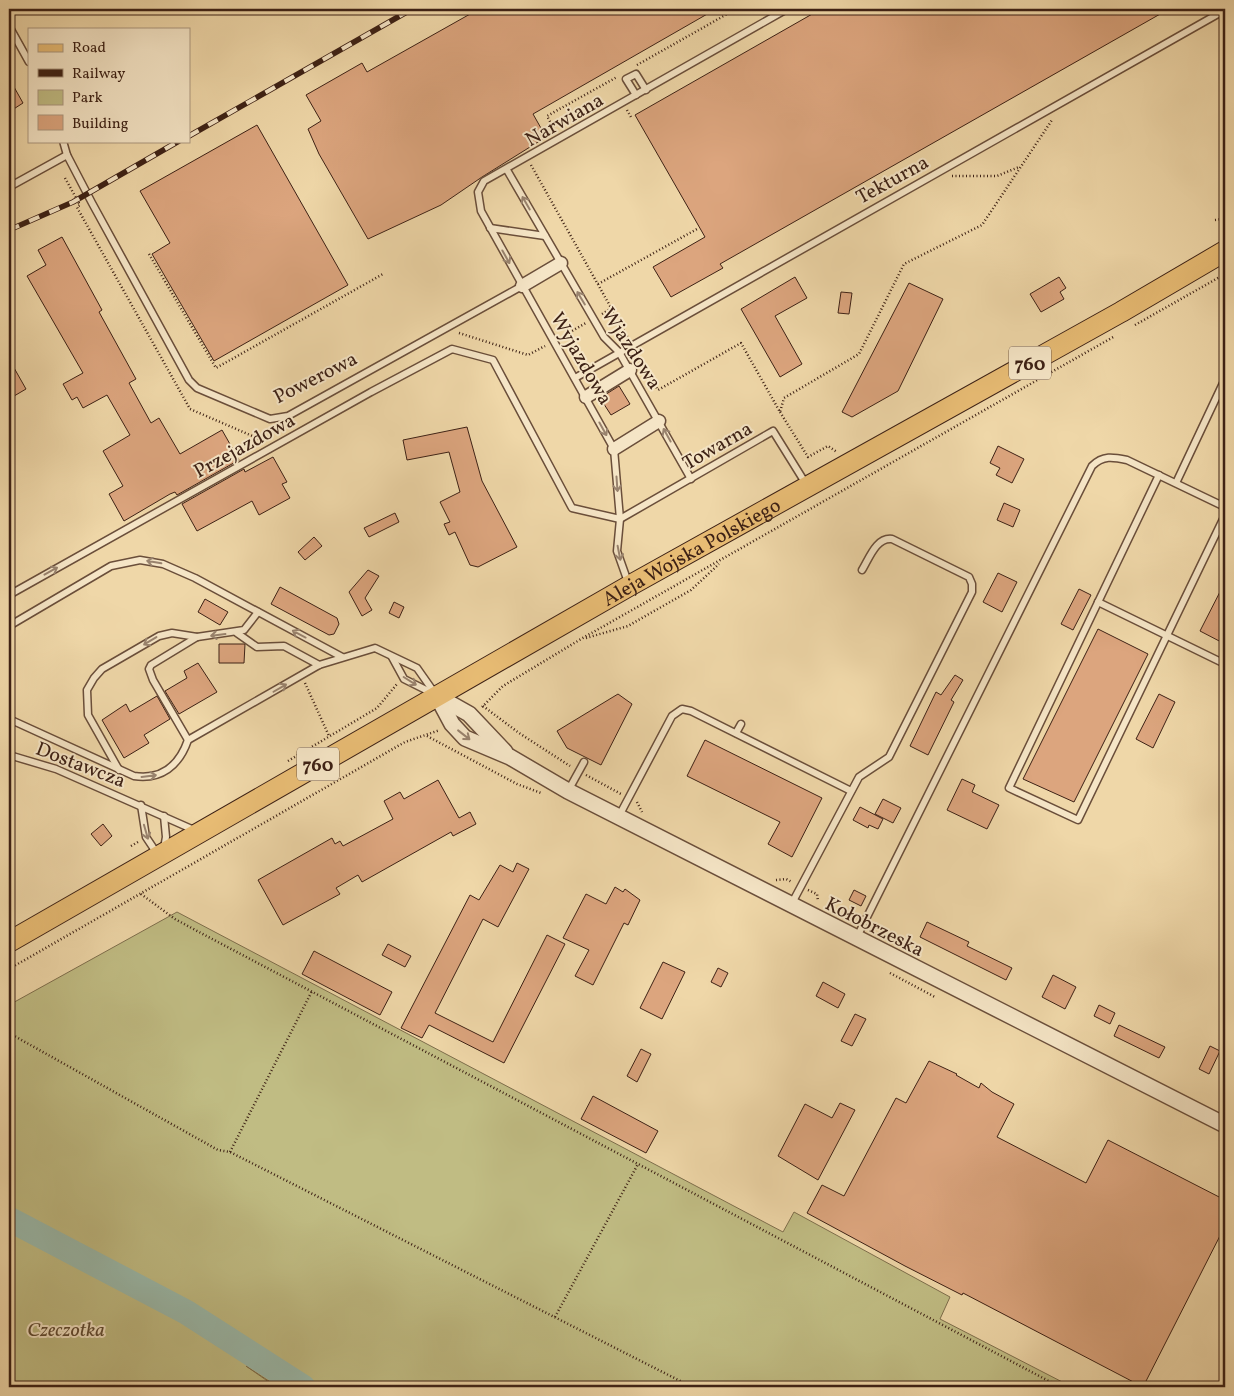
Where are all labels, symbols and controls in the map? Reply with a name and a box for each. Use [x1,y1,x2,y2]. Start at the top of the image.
legend [28,28,190,142]
text: Road [72,38,106,59]
text: Railway [72,64,125,85]
street label: Narwiana [521,87,610,154]
text: Park [72,88,103,109]
text: Building [72,114,129,135]
street label: Tekturna [852,149,934,212]
one-way arrow [521,195,531,210]
one-way arrow [501,249,511,264]
one-way arrow [576,292,586,306]
street label: Wjazdowa [593,303,667,396]
street label: Wyjazdowa [542,307,618,411]
street label: Powerowa [269,346,363,412]
road number: 760 [1009,346,1051,379]
street label: Przejazdowa [189,407,301,486]
street label: Towarna [678,415,758,478]
one-way arrow [598,421,608,436]
one-way arrow [661,428,671,443]
one-way arrow [612,476,622,492]
street label: Aleja Wojska Polskiego [598,492,786,614]
one-way arrow [615,545,624,561]
one-way arrow [146,556,162,566]
one-way arrow [44,566,58,576]
one-way arrow [292,629,307,638]
one-way arrow [211,630,227,640]
one-way arrow [144,636,158,646]
one-way arrow [403,675,417,686]
one-way arrow [272,683,287,692]
one-way arrow [457,730,471,740]
street label: Dostawcza [31,736,129,796]
road number: 760 [297,748,339,781]
one-way arrow [141,771,157,781]
one-way arrow [142,824,152,840]
street label: Kołobrzeska [820,891,929,965]
park label: Czeczotka [27,1317,105,1345]

